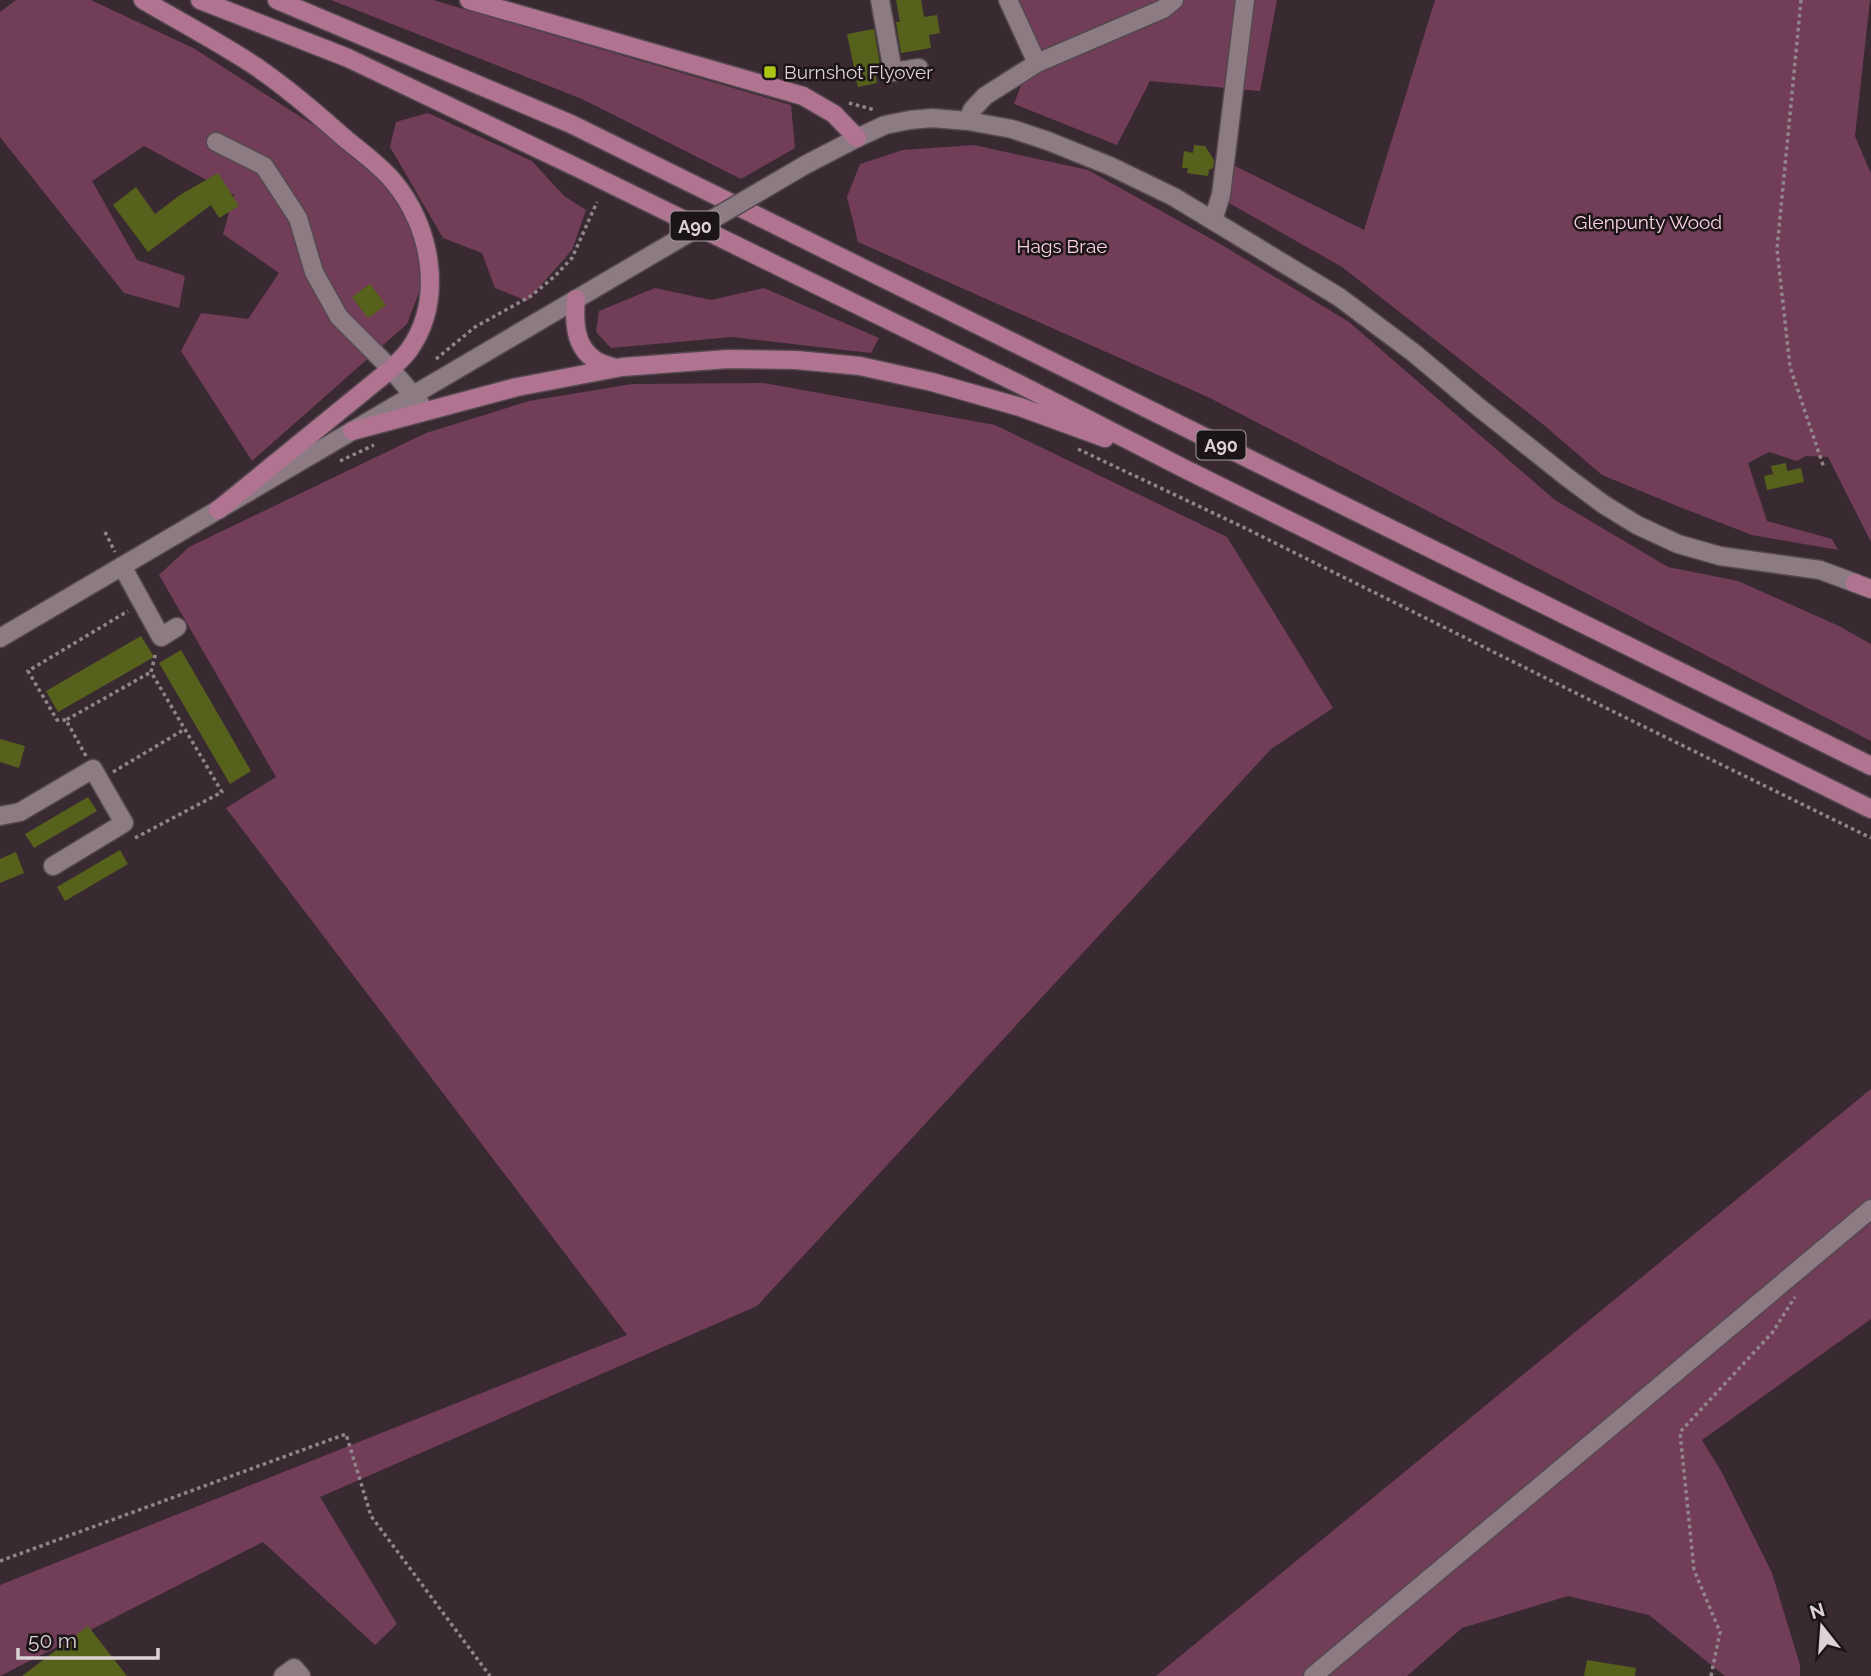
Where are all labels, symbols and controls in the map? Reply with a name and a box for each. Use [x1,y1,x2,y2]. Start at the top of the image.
place label: Burnshot Flyover [784,61,933,83]
marker: Burnshot Flyover [762,64,778,80]
road number: A90 [670,211,720,240]
park label: Glenpunty Wood [1574,211,1722,233]
park label: Hags Brae [1017,235,1107,257]
road number: A90 [1196,430,1246,460]
north arrow [1787,1592,1857,1662]
text: N [1807,1598,1827,1623]
scale bar [18,1616,158,1660]
text: 50 m [28,1628,77,1653]

